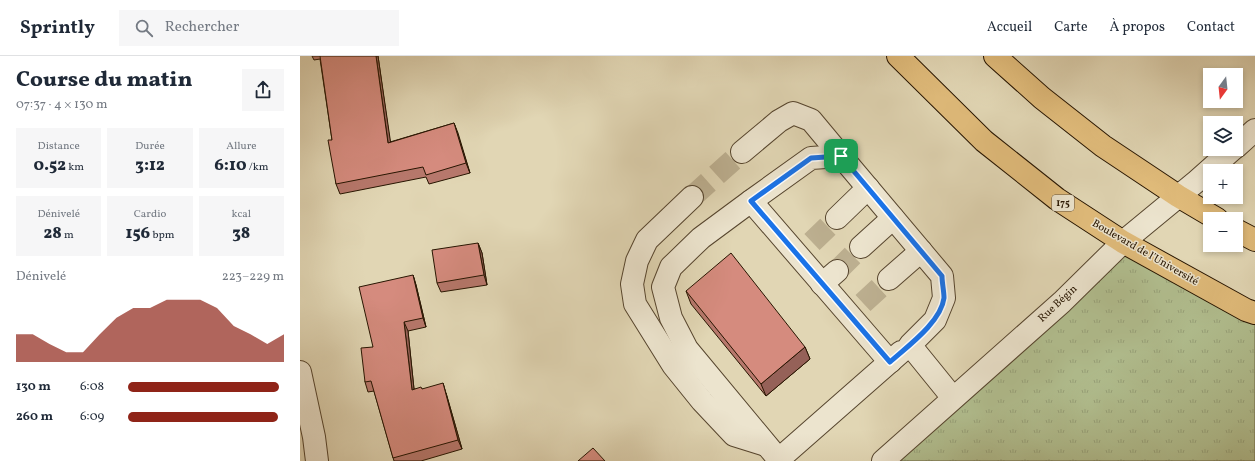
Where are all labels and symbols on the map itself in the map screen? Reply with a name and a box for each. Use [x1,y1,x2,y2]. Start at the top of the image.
north arrow [1203,68,1243,108]
pin [824,139,858,173]
road number: 175 [1052,195,1074,211]
street label: Boulevard de l'Université [1089,216,1201,290]
street label: Rue Bégin [1035,282,1081,326]

